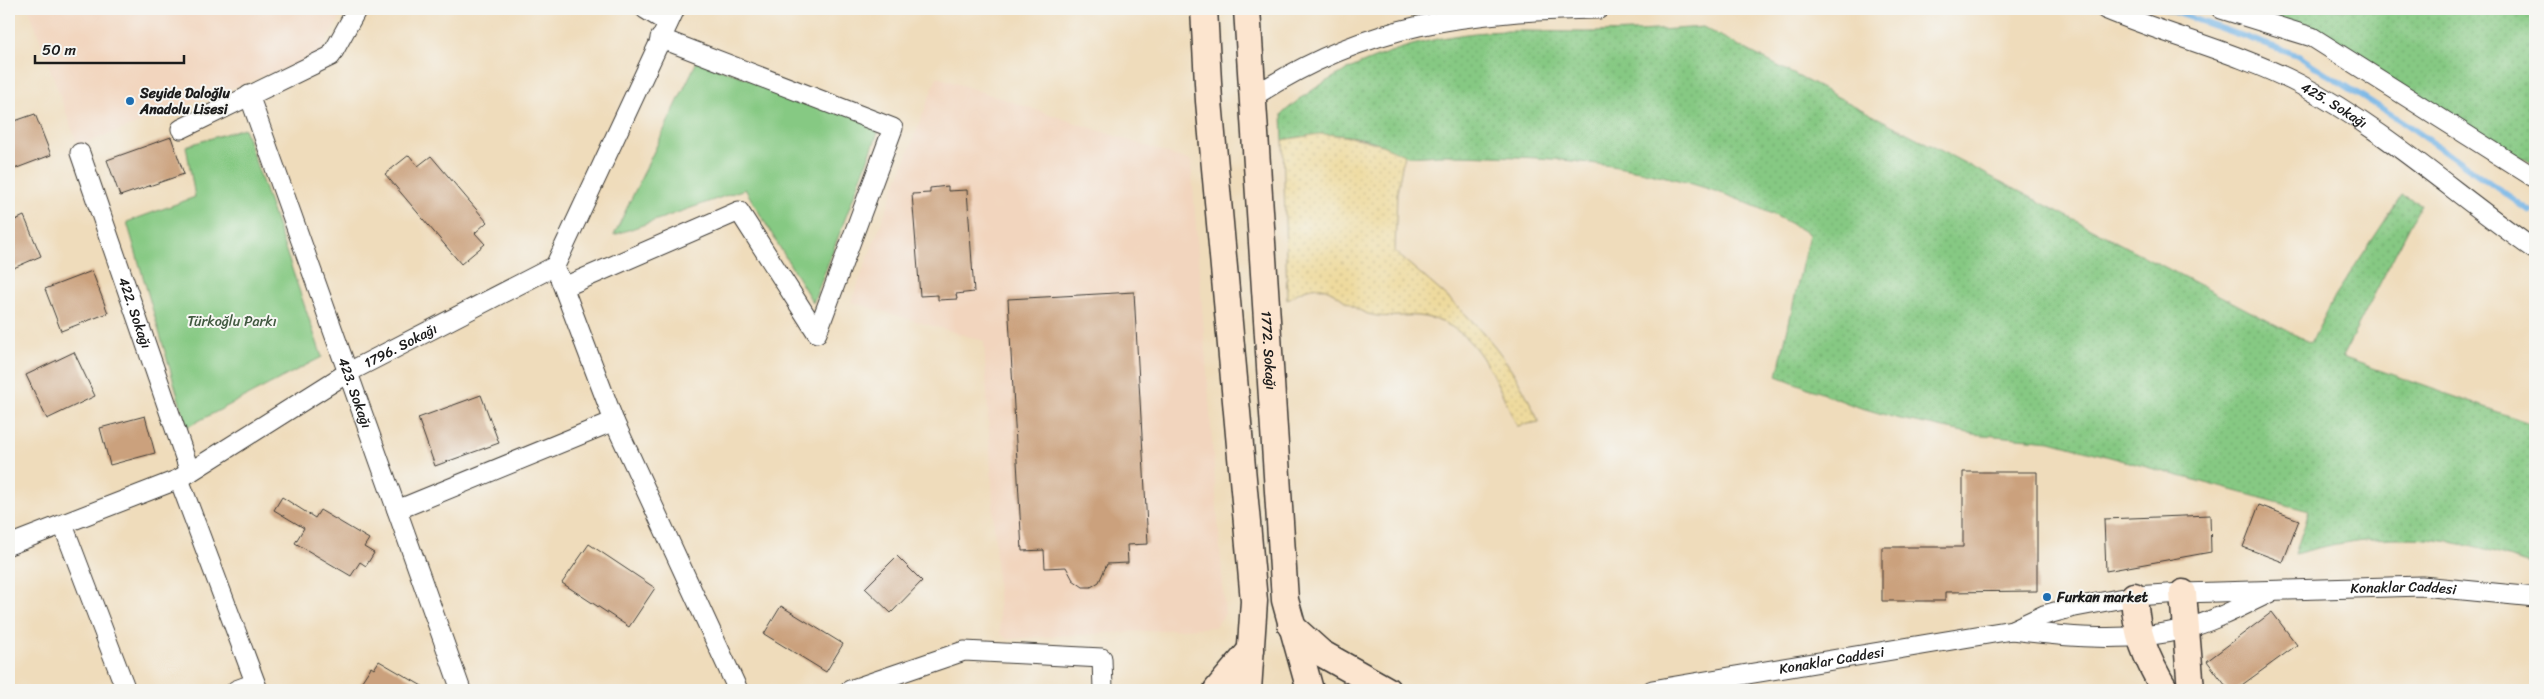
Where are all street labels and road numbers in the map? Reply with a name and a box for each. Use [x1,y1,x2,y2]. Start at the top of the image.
street label: 425. Sokağı [2296,75,2373,135]
street label: 422. Sokağı [111,274,159,352]
street label: 1772. Sokağı [1254,310,1284,391]
street label: 1796. Sokağı [359,316,442,375]
street label: 423. Sokağı [331,354,379,432]
street label: Konaklar Caddesi [2350,573,2459,602]
street label: Konaklar Caddesi [1777,639,1887,681]

